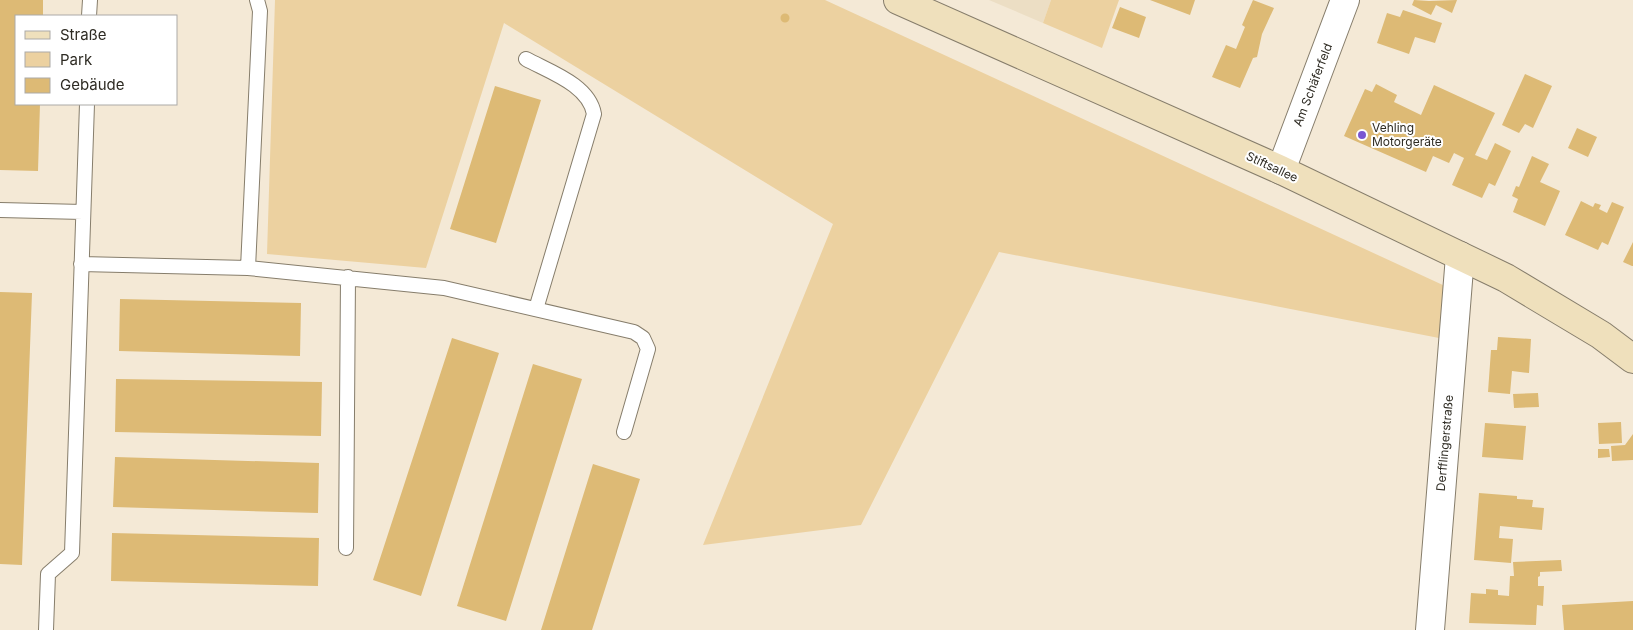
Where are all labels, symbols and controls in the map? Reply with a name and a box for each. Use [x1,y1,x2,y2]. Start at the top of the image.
legend [15,15,178,105]
text: Straße [60,25,107,44]
street label: Am Schäferfeld [1290,41,1335,128]
text: Park [60,50,93,69]
text: Gebäude [60,75,125,94]
place label: Vehling Motorgeräte [1372,120,1442,149]
marker: Vehling Motorgeräte [1356,129,1368,141]
street label: Stiftsallee [1244,148,1300,185]
street label: Derfflingerstraße [1433,394,1456,492]

